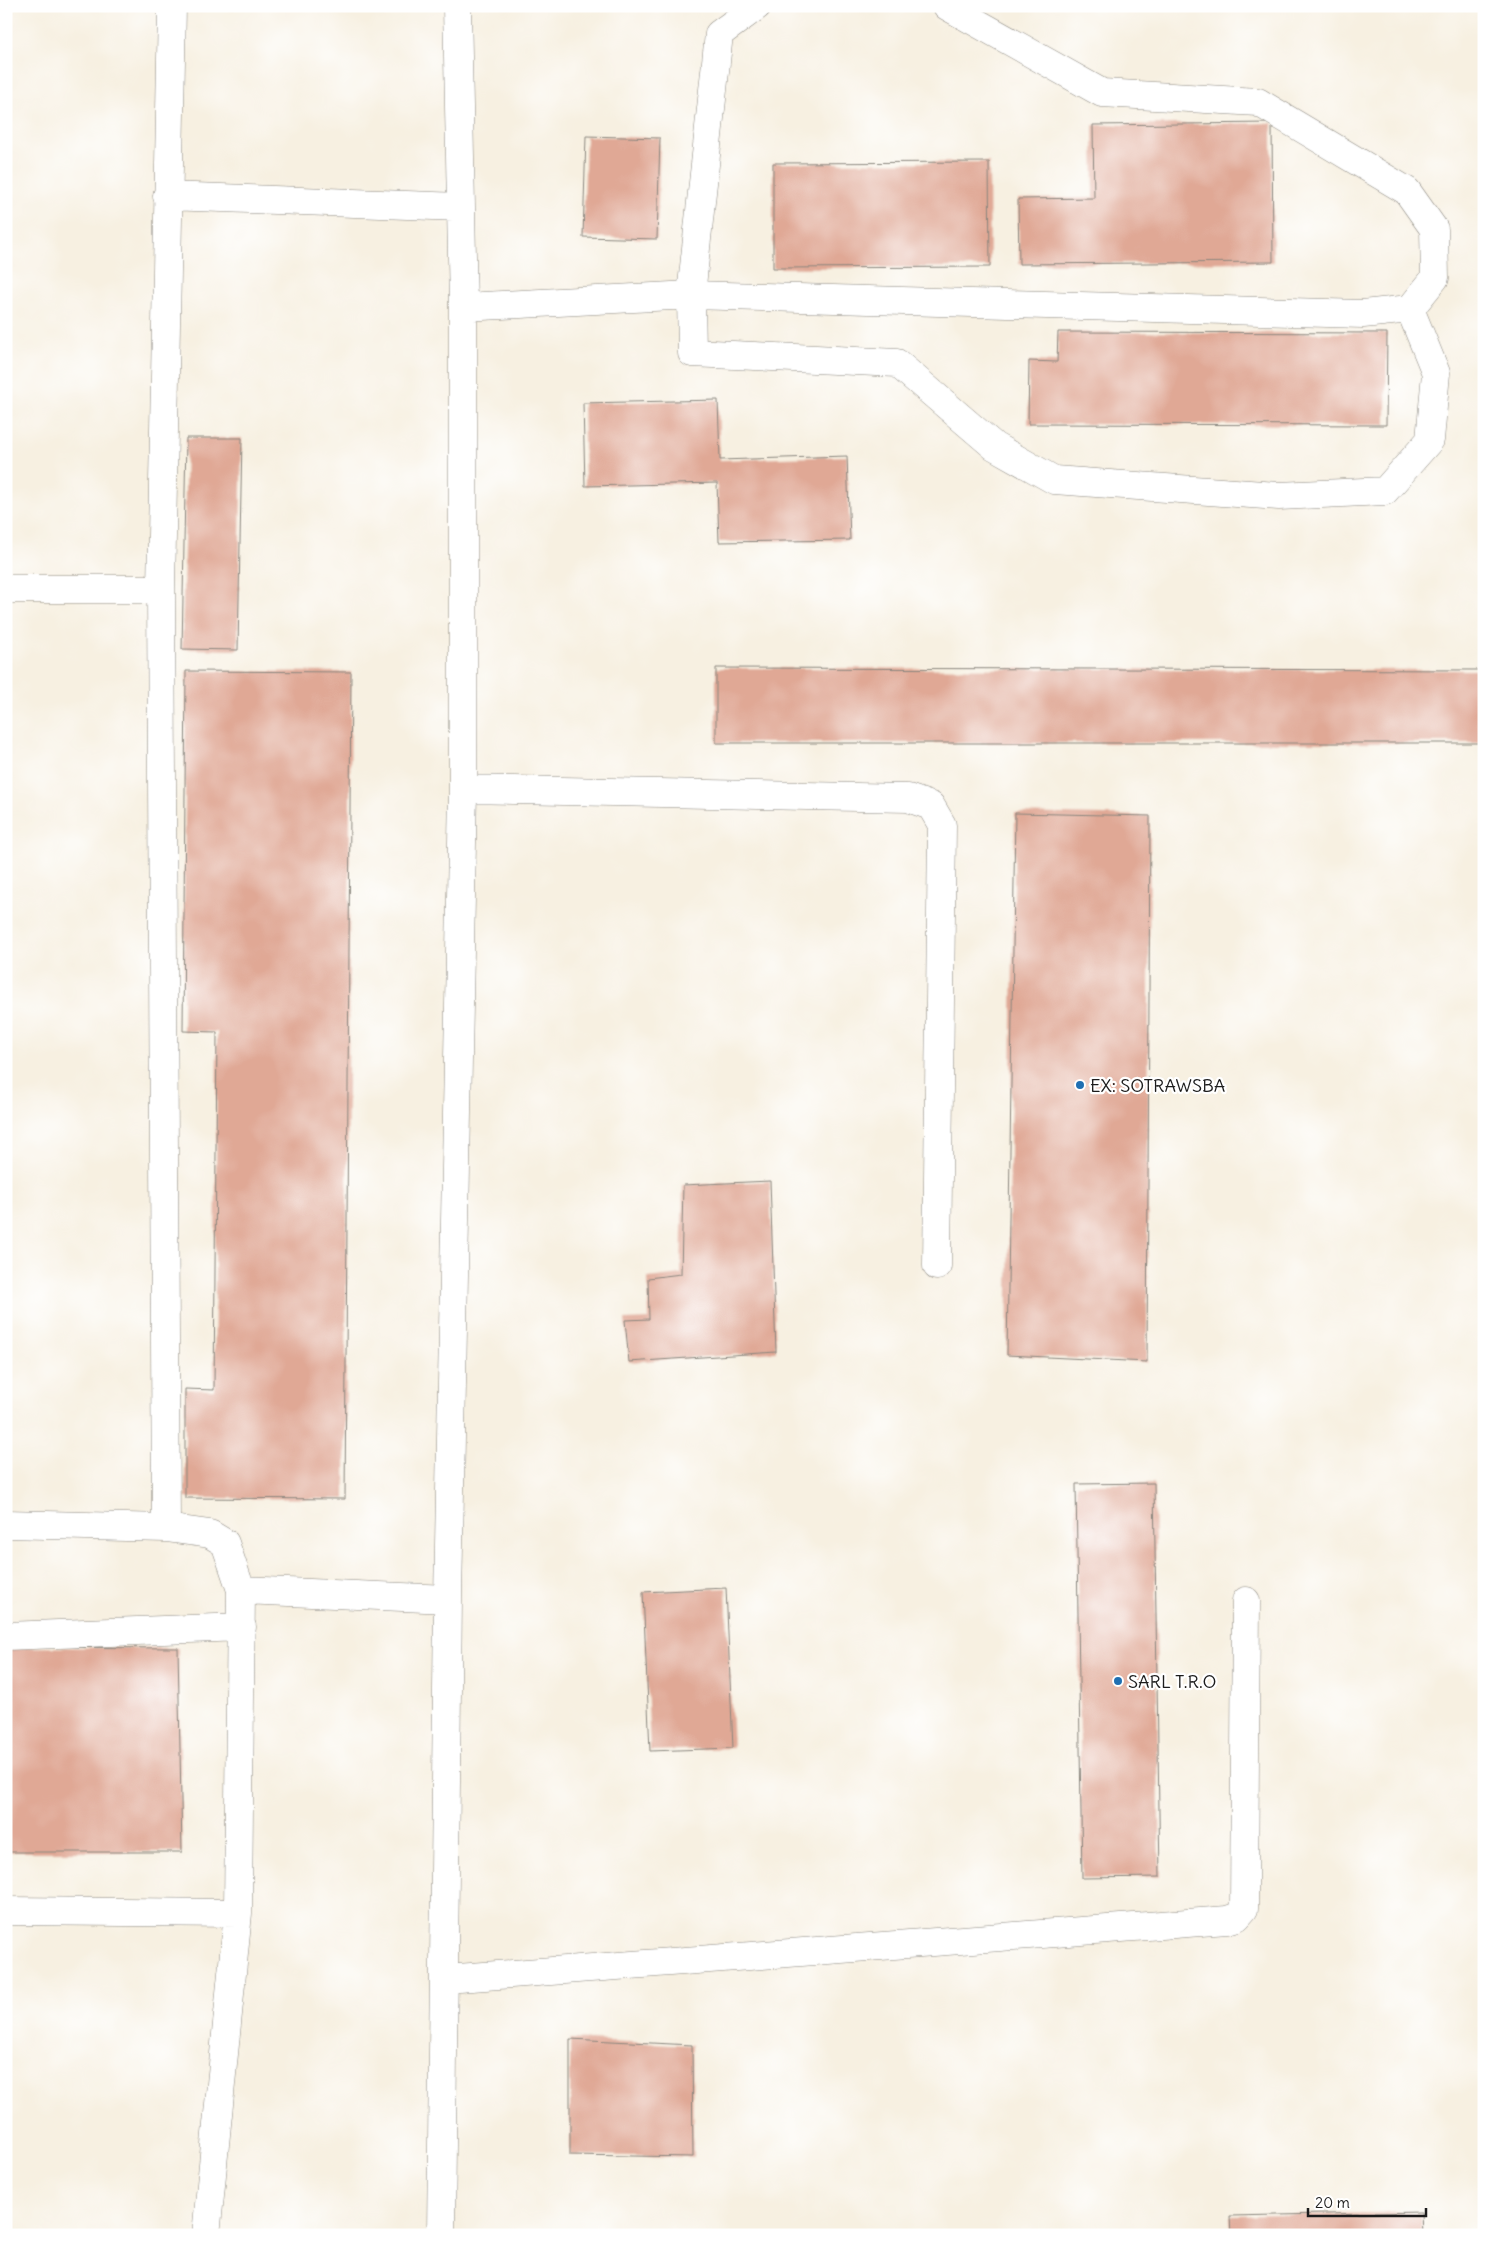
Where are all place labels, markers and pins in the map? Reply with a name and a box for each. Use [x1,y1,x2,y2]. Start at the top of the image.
place label: EX: SOTRAWSBA [1090,1074,1225,1097]
marker: EX: SOTRAWSBA [1074,1079,1086,1091]
place label: SARL T.R.O [1128,1670,1216,1693]
marker: SARL T.R.O [1112,1675,1124,1687]

